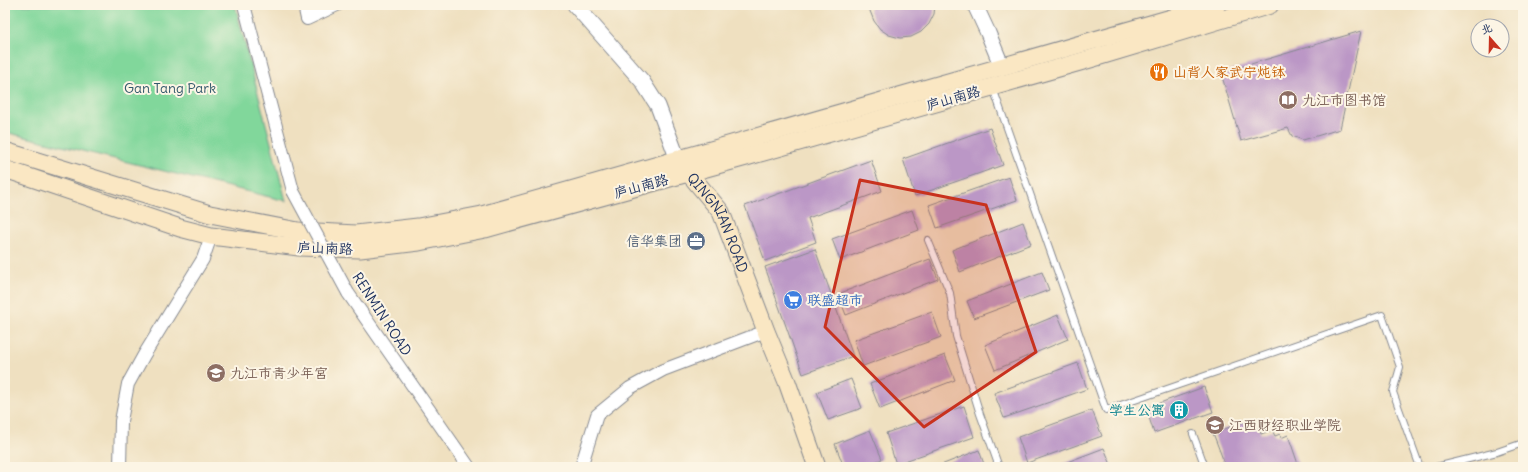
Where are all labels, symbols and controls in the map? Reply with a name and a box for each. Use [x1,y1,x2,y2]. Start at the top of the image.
north arrow [1470,18,1510,58]
text: 北 [1479,20,1494,37]
restaurant icon: 山背人家武宁炖钵 [1148,61,1170,83]
place label: 山背人家武宁炖钵 [1173,63,1286,81]
park label: Gan Tang Park [124,79,216,97]
street label: 庐山南路 [924,82,982,114]
library icon: 九江市图书馆 [1277,89,1299,111]
place label: 九江市图书馆 [1302,91,1386,109]
street label: QINGNIAN ROAD [683,169,752,275]
street label: 庐山南路 [612,170,670,202]
office icon: 信华集团 [685,230,707,252]
place label: 信华集团 [626,232,682,250]
street label: 庐山南路 [297,238,353,258]
street label: RENMIN ROAD [348,269,416,359]
supermarket icon: 联盛超市 [782,289,804,311]
place label: 联盛超市 [807,291,863,309]
school or university icon: 九江市青少年宫 [205,362,227,384]
place label: 九江市青少年宫 [230,364,328,382]
building icon: 学生公寓 [1168,399,1190,421]
place label: 学生公寓 [1109,401,1165,419]
school or university icon: 江西财经职业学院 [1204,414,1226,436]
place label: 江西财经职业学院 [1229,416,1341,434]

